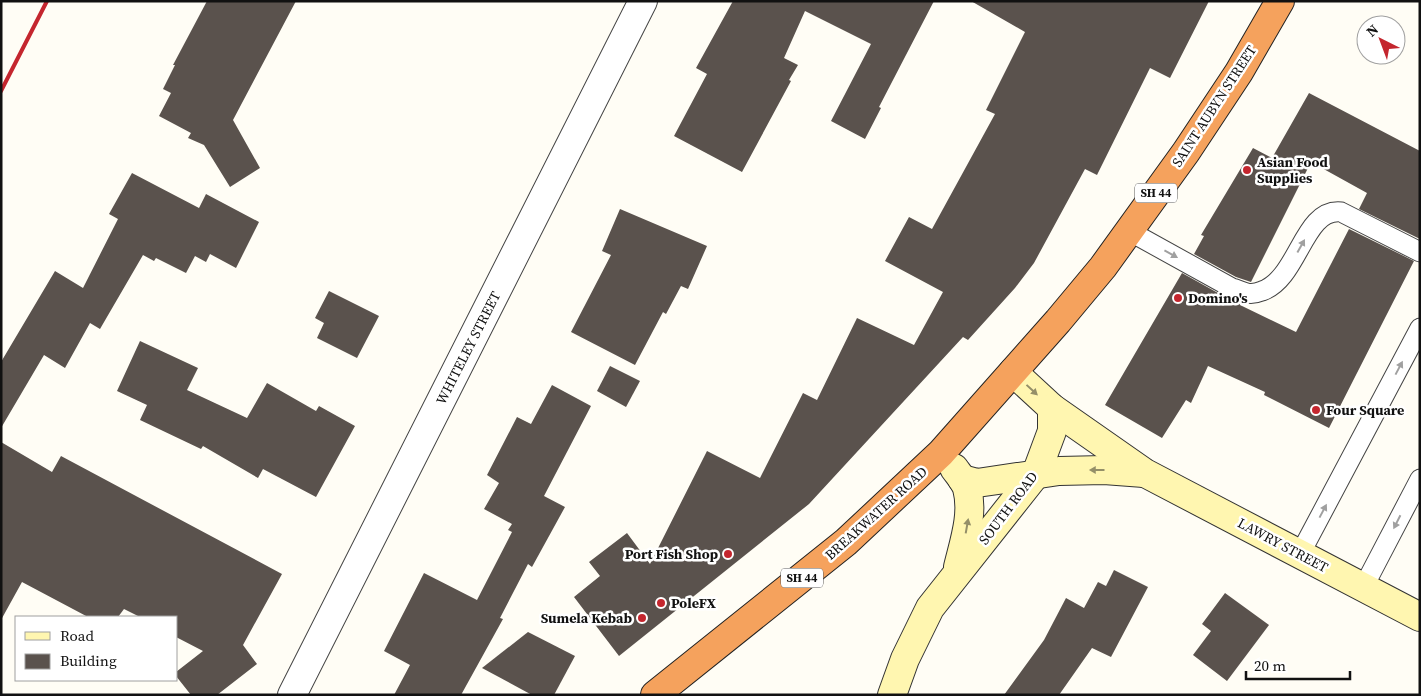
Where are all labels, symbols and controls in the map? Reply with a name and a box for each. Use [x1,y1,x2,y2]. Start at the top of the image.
north arrow [1356,15,1406,65]
text: N [1362,19,1383,41]
street label: SAINT AUBYN STREET [1167,41,1261,171]
place label: Asian Food Supplies [1257,152,1329,188]
marker: Asian Food Supplies [1241,164,1253,176]
road number: SH 44 [1135,184,1177,202]
one-way arrow [1297,239,1306,252]
one-way arrow [1165,250,1178,259]
street label: WHITELEY STREET [431,287,505,408]
place label: Domino's [1188,288,1248,308]
marker: Domino's [1172,292,1184,304]
one-way arrow [1395,360,1403,375]
one-way arrow [1026,384,1038,396]
place label: Four Square [1326,400,1404,420]
marker: Four Square [1310,404,1322,416]
street label: BREAKWATER ROAD [821,462,932,564]
one-way arrow [1089,466,1105,474]
street label: SOUTH ROAD [974,467,1042,549]
one-way arrow [1319,504,1327,519]
street label: LAWRY STREET [1234,513,1332,578]
one-way arrow [1393,515,1401,529]
one-way arrow [963,518,971,534]
place label: Port Fish Shop [625,544,718,564]
marker: Port Fish Shop [722,548,734,560]
road number: SH 44 [781,568,823,588]
place label: PoleFX [671,593,717,613]
marker: PoleFX [655,597,667,609]
place label: Sumela Kebab [541,608,632,628]
marker: Sumela Kebab [636,612,648,624]
legend [15,616,178,681]
text: Road [60,625,94,646]
scale bar [1246,648,1350,680]
text: Building [60,650,117,671]
text: 20 m [1254,655,1286,676]

